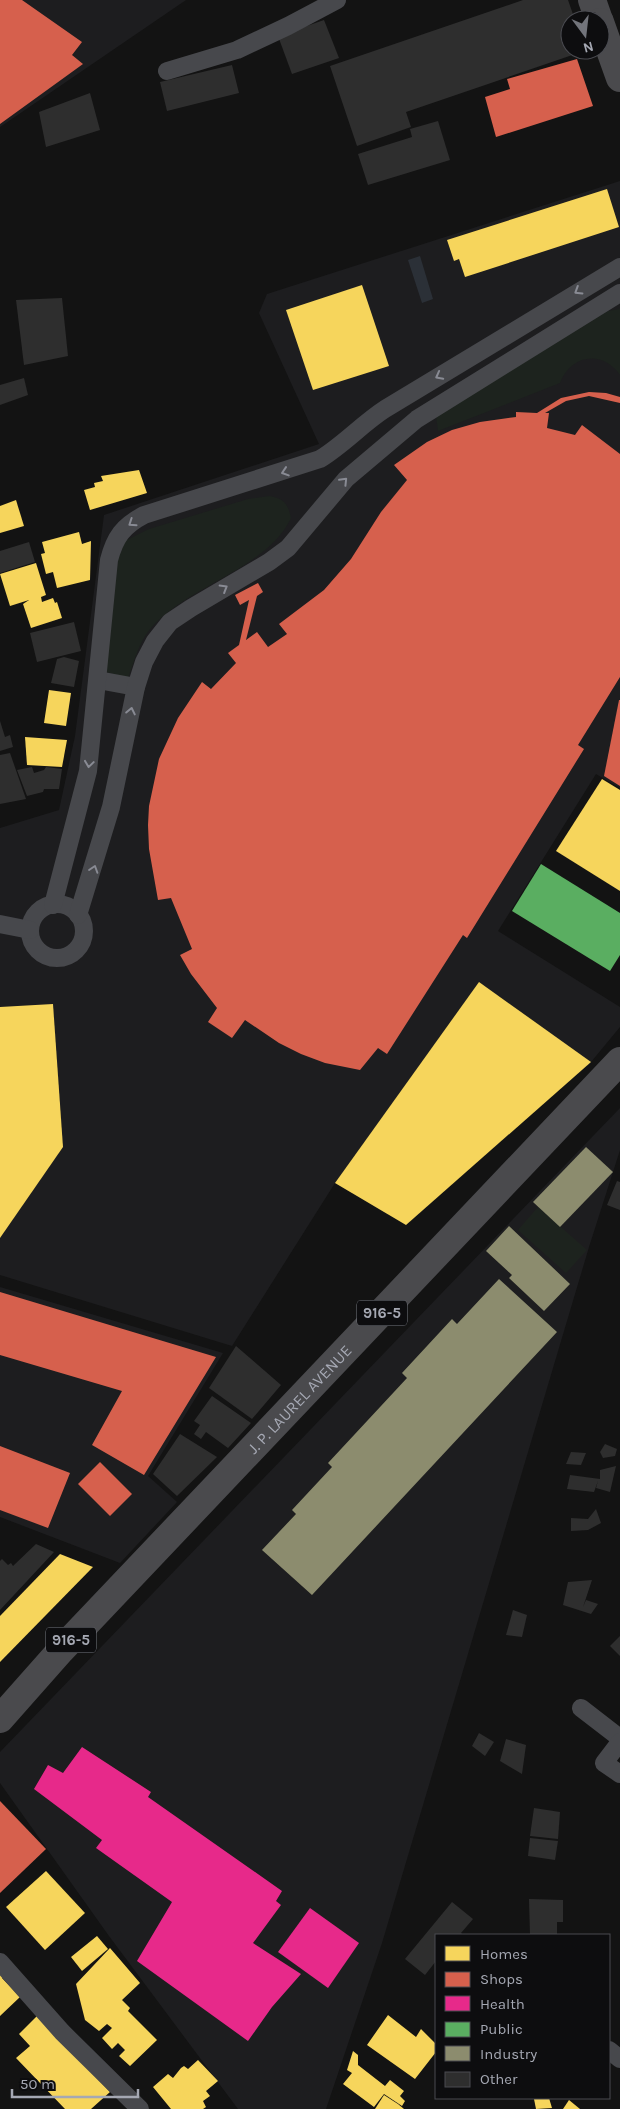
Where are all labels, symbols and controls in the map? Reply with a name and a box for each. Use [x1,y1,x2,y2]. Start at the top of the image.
north arrow [560,10,610,60]
text: N [581,38,595,57]
one-way arrow [574,285,583,295]
one-way arrow [436,370,445,380]
one-way arrow [282,466,290,476]
one-way arrow [338,478,347,487]
one-way arrow [128,517,137,526]
one-way arrow [219,584,228,594]
one-way arrow [125,706,136,715]
one-way arrow [84,760,95,768]
one-way arrow [88,865,98,873]
road number: 916-5 [357,1300,407,1326]
street label: J. P. LAUREL AVENUE [243,1341,355,1458]
road number: 916-5 [46,1628,96,1652]
legend [435,1934,610,2099]
text: Homes [480,1945,528,1963]
text: Shops [480,1970,523,1988]
text: Health [480,1995,525,2013]
text: Public [480,2020,523,2038]
text: Industry [480,2045,537,2063]
scale bar [12,2066,139,2098]
text: Other [480,2070,518,2088]
text: 50 m [20,2075,55,2093]

